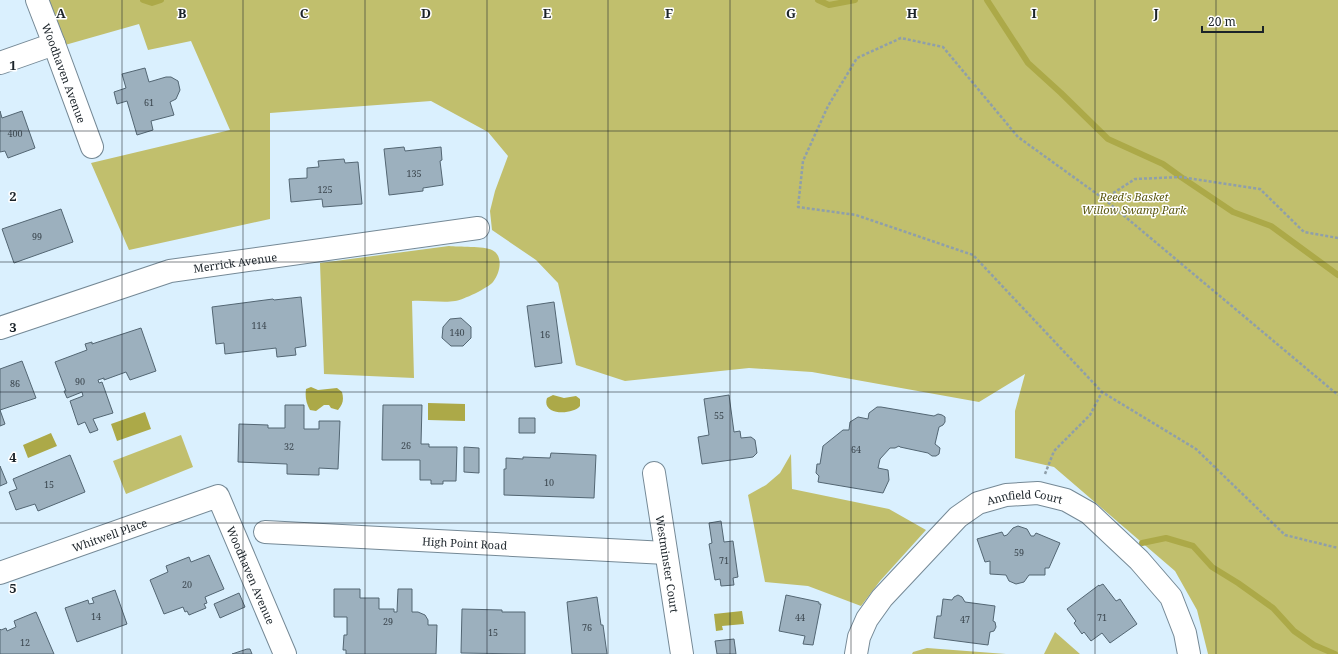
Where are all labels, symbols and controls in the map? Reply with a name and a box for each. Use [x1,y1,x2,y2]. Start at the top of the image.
text: A [56,4,66,22]
text: B [178,4,187,22]
text: C [300,4,309,22]
text: D [421,4,431,22]
text: E [543,4,552,22]
text: F [665,4,673,22]
text: G [786,4,796,22]
text: H [907,4,918,22]
text: I [1031,4,1037,22]
text: J [1152,4,1159,22]
scale bar [1202,8,1263,34]
text: 20 m [1208,13,1236,30]
street label: Woodhaven Avenue [39,21,90,125]
text: 1 [9,56,17,74]
house number: 61 [144,96,154,109]
house number: 400 [7,127,23,140]
house number: 135 [406,167,422,180]
house number: 125 [317,183,333,196]
text: 2 [9,187,17,205]
park label: Reed's Basket Willow Swamp Park [1082,189,1187,217]
house number: 99 [32,230,42,243]
street label: Merrick Avenue [192,249,278,275]
text: 3 [9,318,17,336]
house number: 114 [251,319,267,332]
house number: 140 [449,326,465,339]
house number: 16 [540,328,550,341]
house number: 90 [75,375,85,388]
house number: 86 [10,377,20,390]
house number: 55 [714,409,724,422]
house number: 26 [401,439,411,452]
house number: 32 [284,440,294,453]
house number: 64 [851,443,861,456]
text: 4 [9,448,17,466]
house number: 10 [544,476,554,489]
house number: 15 [44,478,54,491]
street label: Annfield Court [985,485,1064,508]
street label: Whitwell Place [70,514,149,555]
street label: Westminster Court [653,514,683,614]
street label: Woodhaven Avenue [224,524,279,626]
street label: High Point Road [422,533,508,552]
house number: 59 [1014,546,1024,559]
house number: 71 [719,554,729,567]
house number: 20 [182,578,192,591]
text: 5 [9,579,17,597]
house number: 14 [91,610,101,623]
house number: 44 [795,611,805,624]
house number: 71 [1097,611,1107,624]
house number: 47 [960,613,970,626]
house number: 29 [383,615,393,628]
house number: 76 [582,621,592,634]
house number: 15 [488,626,498,639]
house number: 12 [20,636,30,649]

